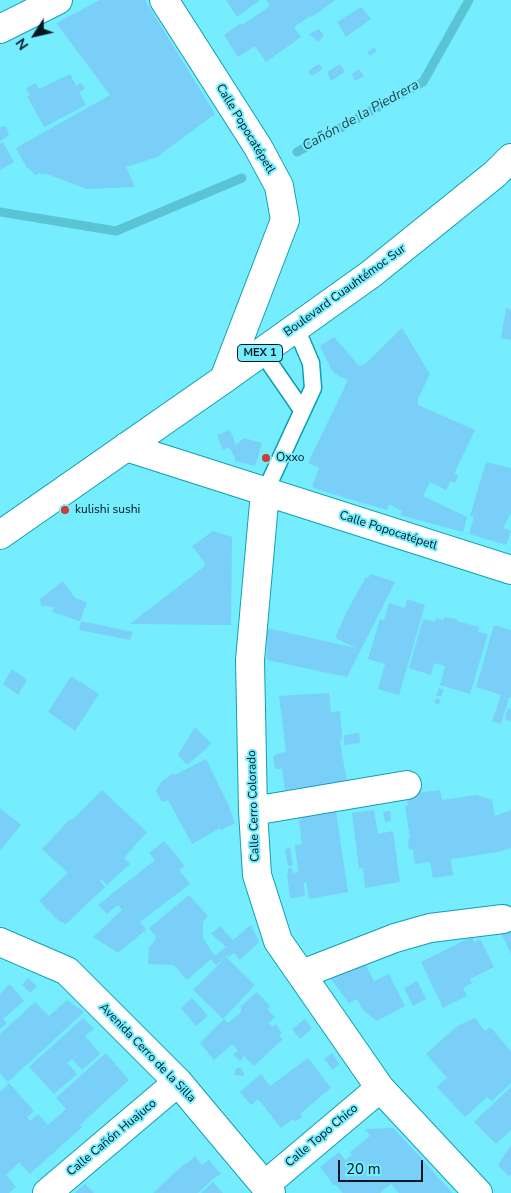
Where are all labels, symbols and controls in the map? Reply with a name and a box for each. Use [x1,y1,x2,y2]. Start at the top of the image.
north arrow [10,10,60,60]
text: N [12,34,33,54]
water label: Cañón de la Piedrera [300,77,422,155]
street label: Calle Popocatépetl [213,82,277,176]
street label: Boulevard Cuauhtémoc Sur [281,242,409,340]
road number: MEX 1 [238,344,282,362]
place label: Oxxo [276,451,304,465]
marker: Oxxo [260,452,272,464]
place label: kulishi sushi [75,503,140,517]
marker: kulishi sushi [59,504,71,516]
street label: Calle Popocatépetl [337,508,439,554]
street label: Calle Cerro Colorado [245,750,263,862]
street label: Avenida Cerro de la Silla [96,1000,198,1106]
street label: Calle Cañón Huajuco [64,1096,160,1180]
street label: Calle Topo Chico [283,1101,361,1171]
scale bar [341,1150,426,1182]
text: 20 m [346,1159,381,1179]

